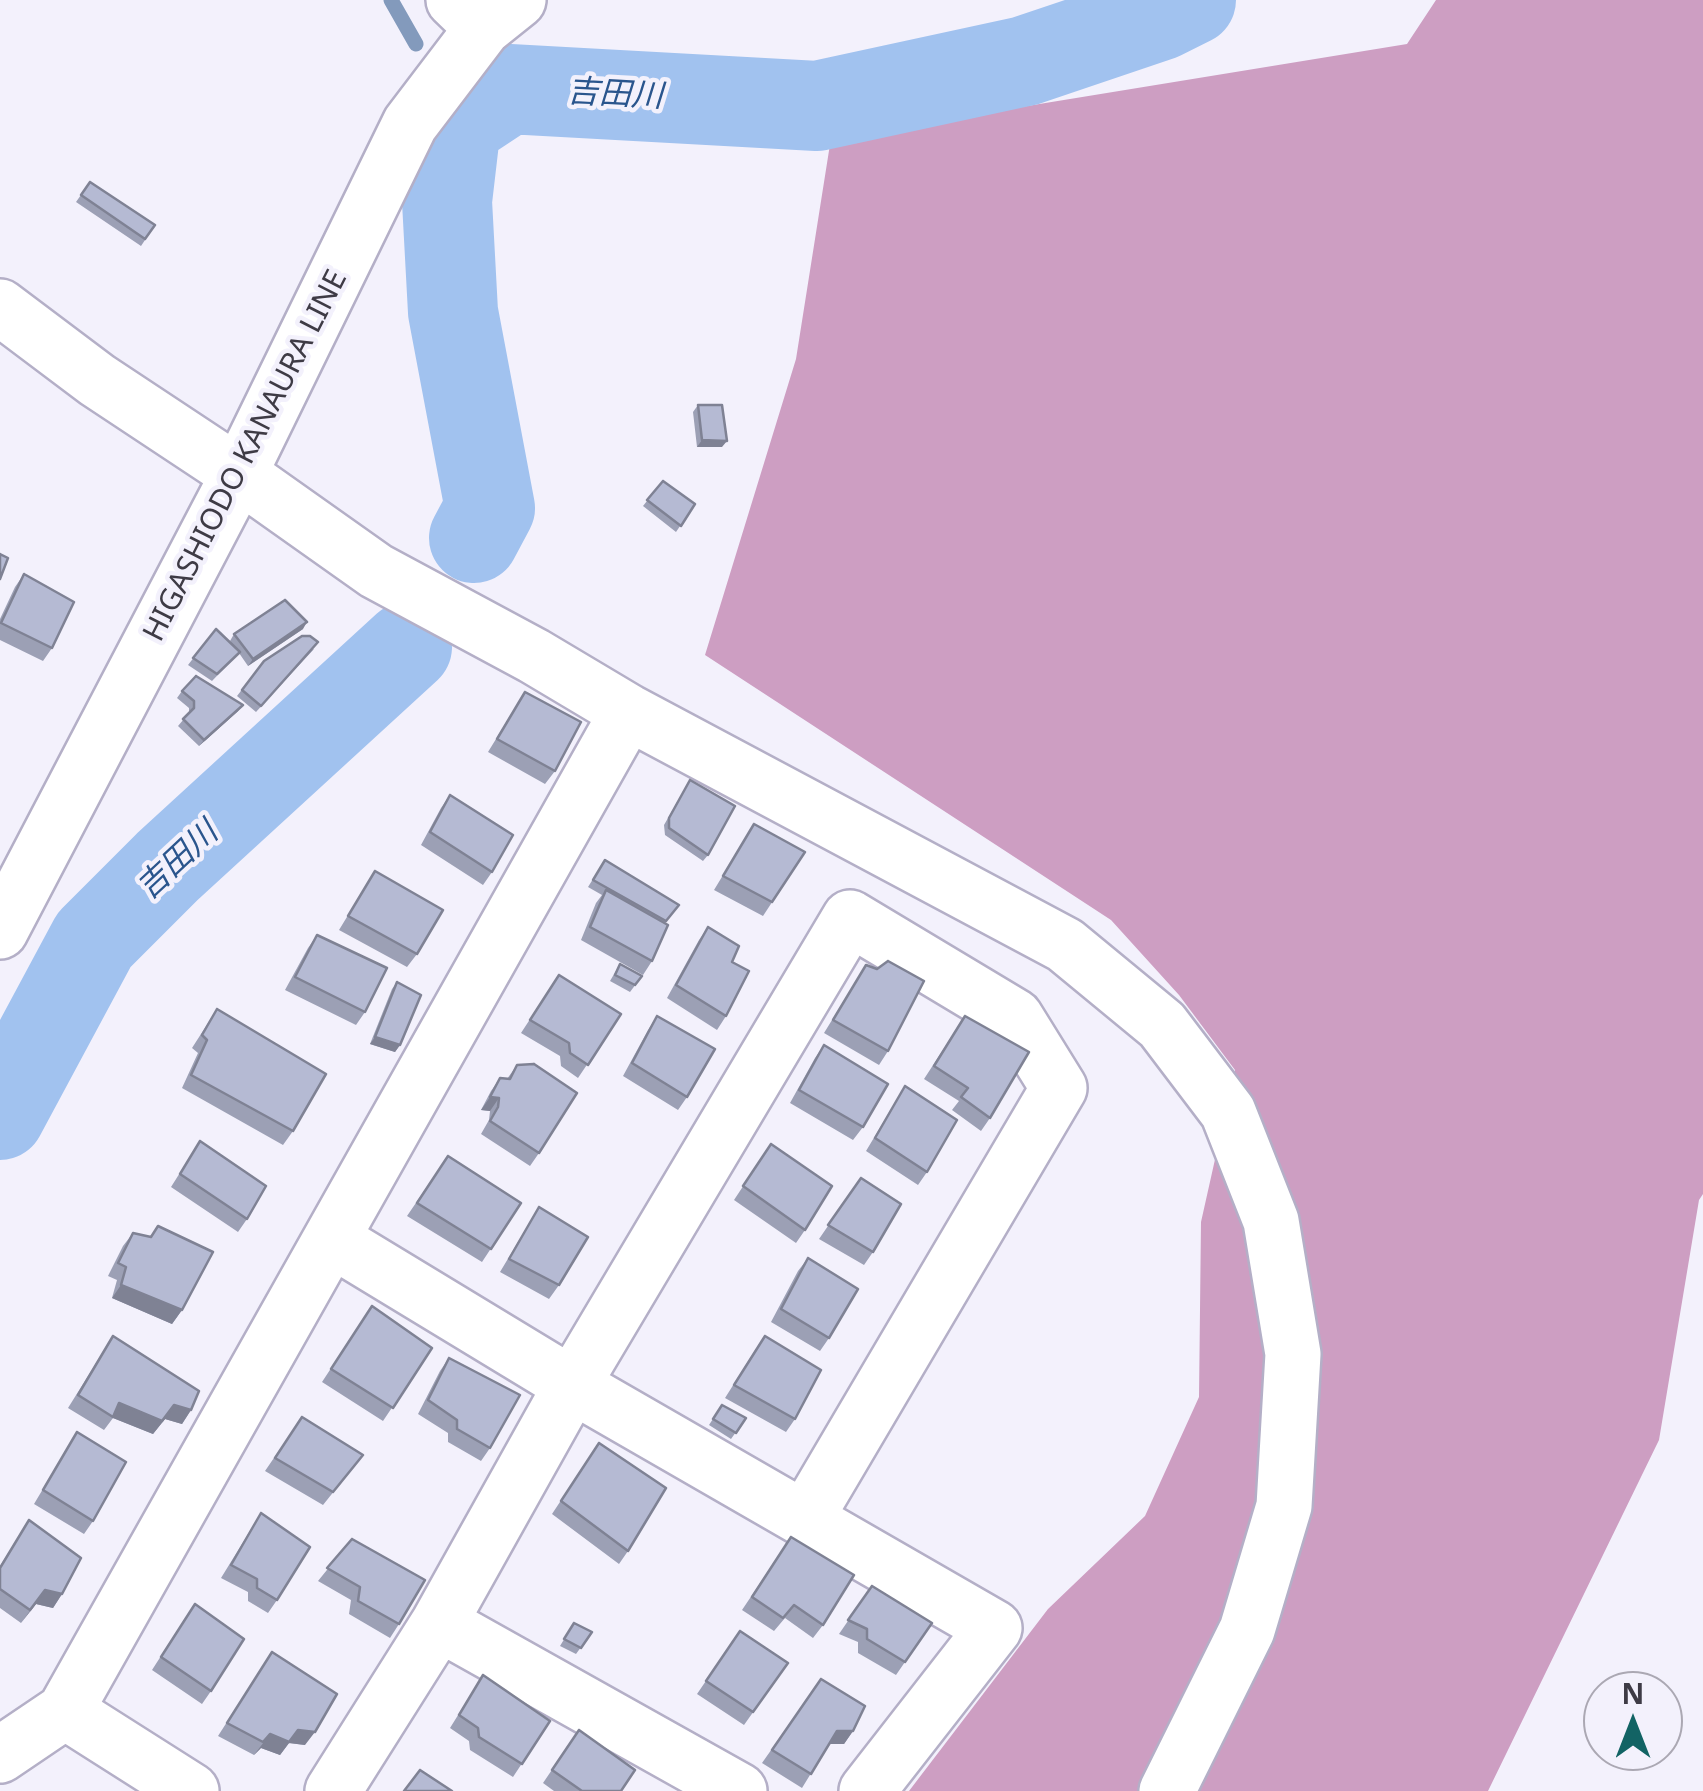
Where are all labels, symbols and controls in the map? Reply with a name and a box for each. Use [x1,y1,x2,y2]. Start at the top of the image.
water label: 吉田川 [566,73,664,117]
street label: HIGASHIODO KANAURA LINE [137,265,355,647]
water label: 吉田川 [130,814,226,908]
north arrow [1583,1671,1683,1771]
text: N [1622,1674,1644,1712]

